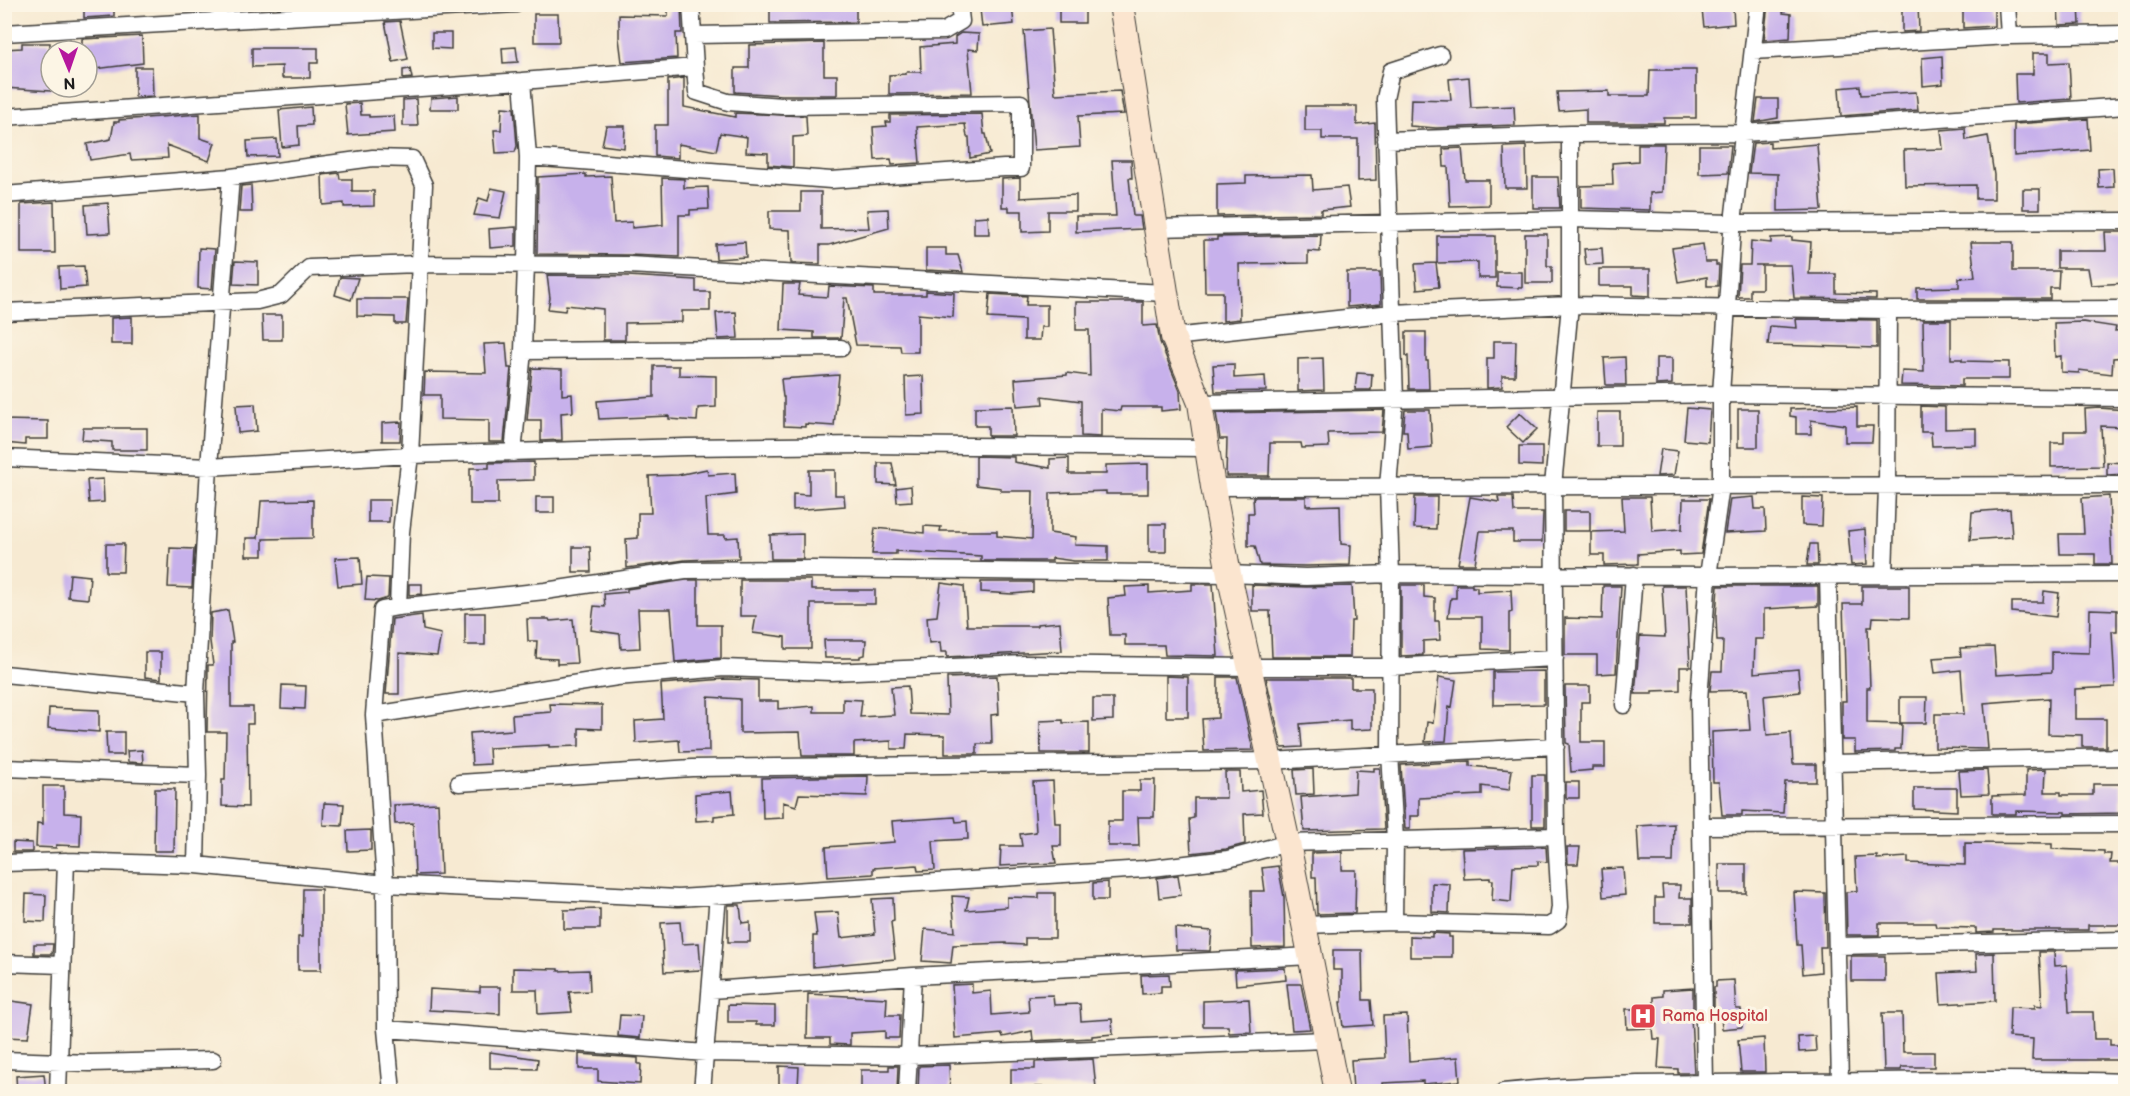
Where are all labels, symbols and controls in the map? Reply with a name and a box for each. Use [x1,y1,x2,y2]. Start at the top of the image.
north arrow [39,39,99,99]
text: N [63,73,76,92]
hospital icon: Rama Hospital [1628,1001,1658,1031]
place label: Rama Hospital [1662,1007,1768,1026]

